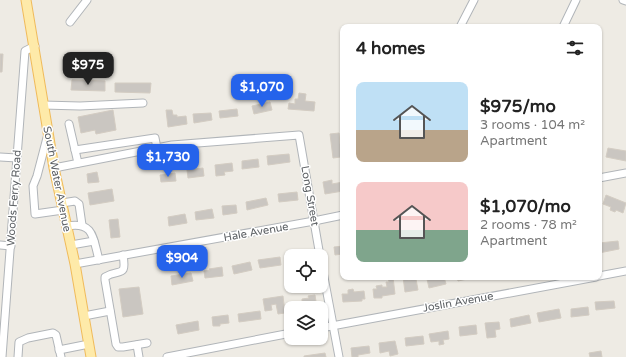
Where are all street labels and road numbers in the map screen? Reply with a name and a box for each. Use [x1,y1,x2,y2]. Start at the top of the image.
street label: South Water Avenue [40,125,74,233]
street label: Woods Ferry Road [4,149,24,247]
street label: Long Street [298,165,322,227]
street label: Hale Avenue [223,220,289,244]
street label: Joslin Avenue [422,289,494,315]

